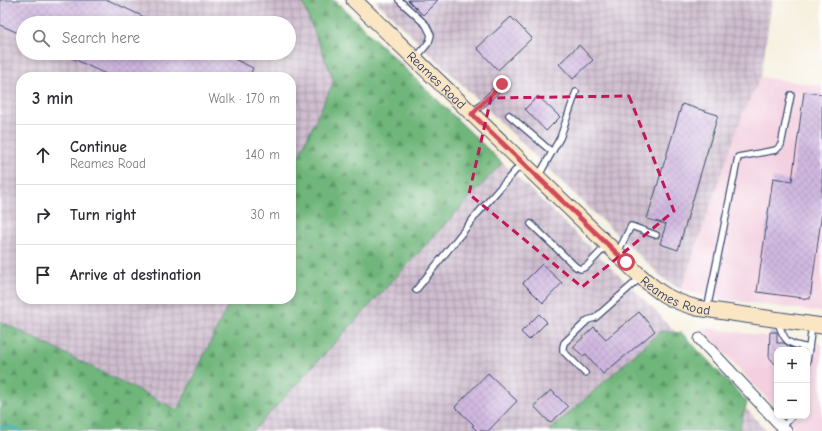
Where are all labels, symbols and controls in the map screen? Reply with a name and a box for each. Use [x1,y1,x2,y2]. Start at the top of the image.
search box [16,16,296,60]
icon: search [30,27,52,49]
text: Search here [62,29,140,47]
street label: Reames Road [404,48,469,112]
route end [493,75,511,93]
text: 3 min [32,89,73,108]
text: Walk · 170 m [208,91,280,106]
text: Continue [70,138,127,156]
icon: ahead [32,144,54,166]
text: 140 m [246,147,280,162]
text: Reames Road [70,156,146,171]
icon: right [32,204,54,226]
text: Turn right [70,206,136,224]
text: 30 m [250,207,280,222]
route start [617,253,635,271]
icon: arrive [32,264,54,286]
text: Arrive at destination [70,266,201,284]
street label: Reames Road [638,273,711,317]
map controls [774,347,810,419]
button: + [774,347,810,383]
button: − [774,383,810,419]

